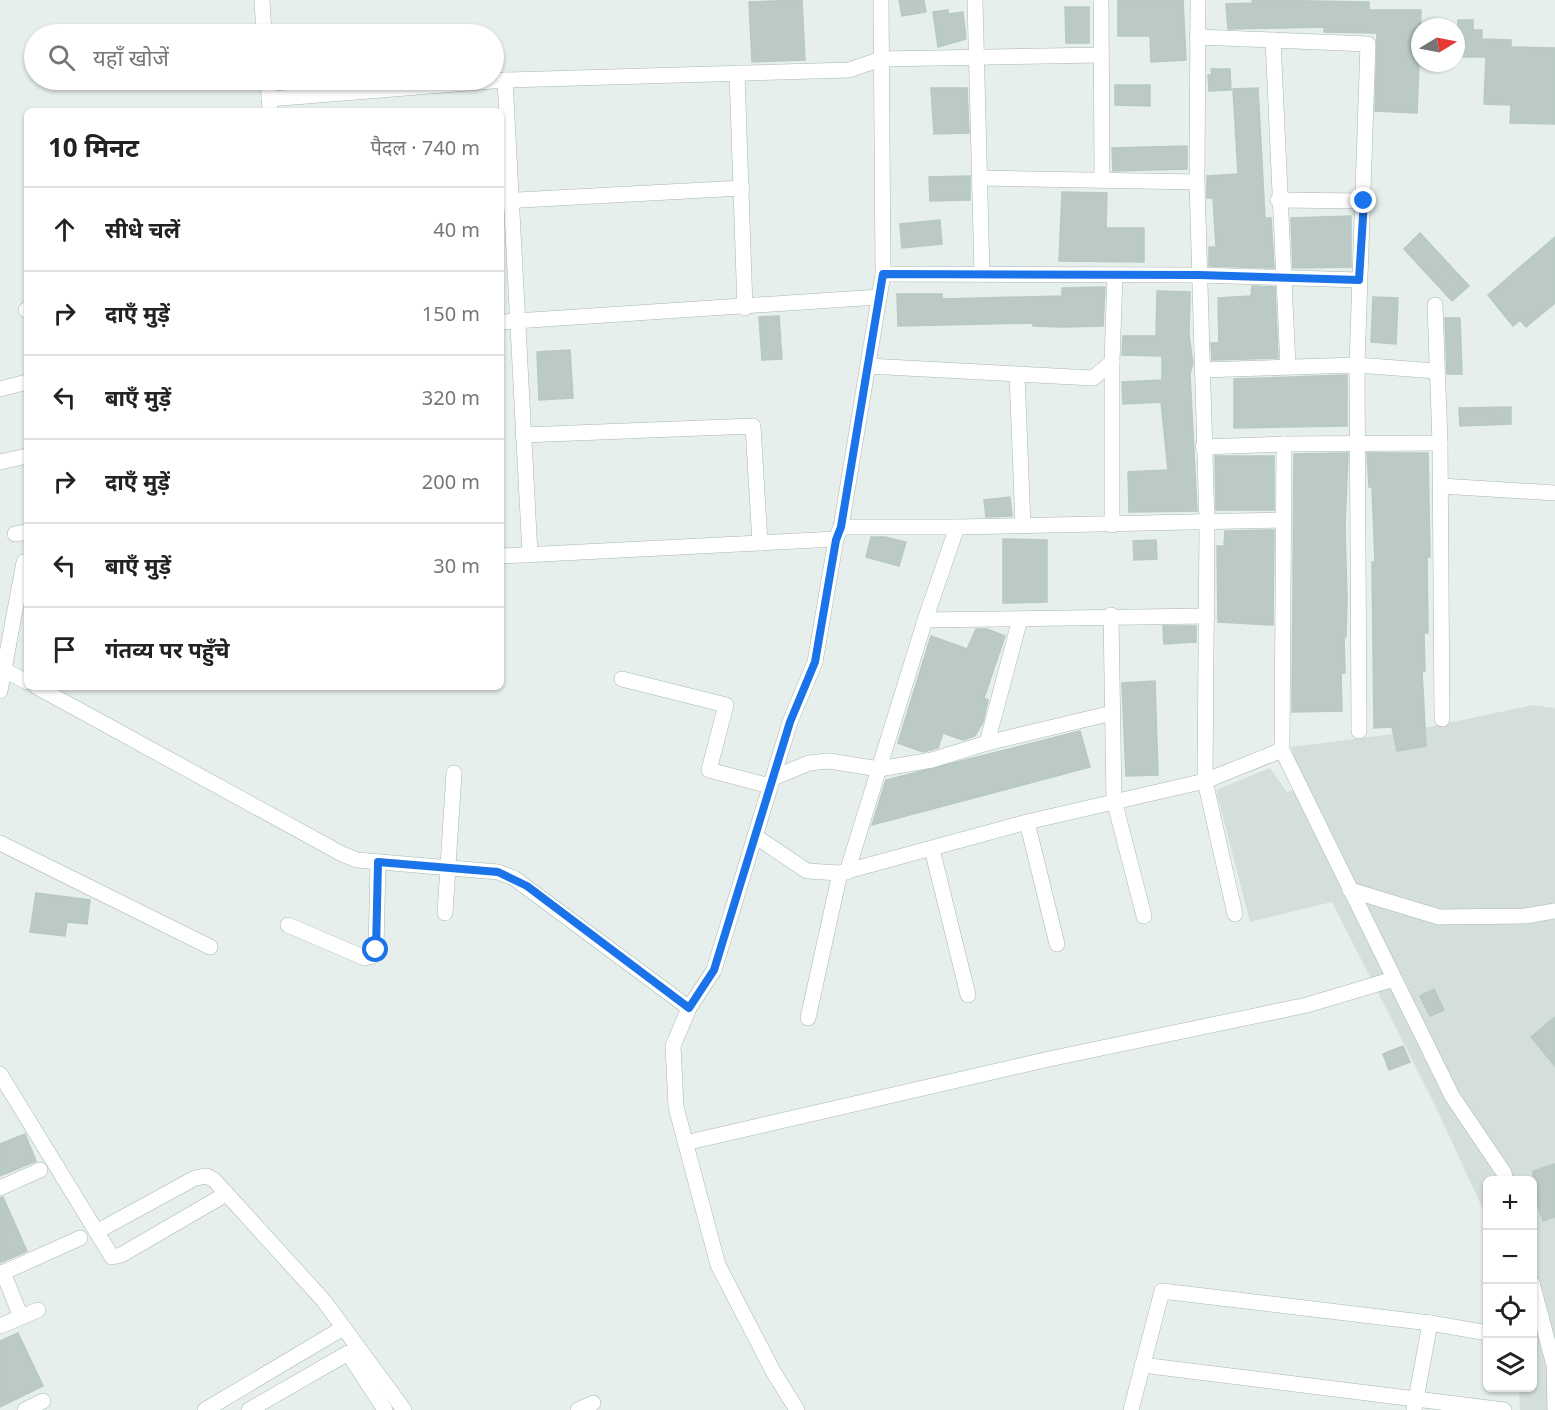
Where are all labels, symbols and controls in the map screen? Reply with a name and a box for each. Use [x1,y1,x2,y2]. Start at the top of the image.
north arrow [1411,18,1465,72]
search box [24,24,504,90]
icon: search [45,41,78,74]
text: यहाँ खोजें [93,42,169,72]
text: 10 मिनट [48,129,139,165]
text: पैदल · 740 m [370,134,480,161]
route end [1350,187,1376,213]
icon: ahead [48,213,81,246]
text: सीधे चलें [105,214,180,244]
text: 40 m [433,216,480,243]
icon: right [48,297,81,330]
text: दाएँ मुड़ें [105,298,170,328]
text: 150 m [422,300,480,327]
icon: left [48,381,81,414]
text: बाएँ मुड़ें [105,382,171,412]
text: 320 m [422,384,480,411]
icon: right [48,465,81,498]
text: दाएँ मुड़ें [105,466,170,496]
text: 200 m [422,468,480,495]
icon: left [48,549,81,582]
text: बाएँ मुड़ें [105,550,171,580]
text: 30 m [433,552,480,579]
icon: arrive [48,633,81,666]
text: गंतव्य पर पहुँचे [105,634,230,664]
route start [362,936,388,962]
map controls [1483,1176,1537,1392]
button: + [1483,1176,1537,1230]
button: − [1483,1230,1537,1284]
button: locate [1483,1284,1537,1338]
button: layers [1483,1338,1537,1392]

